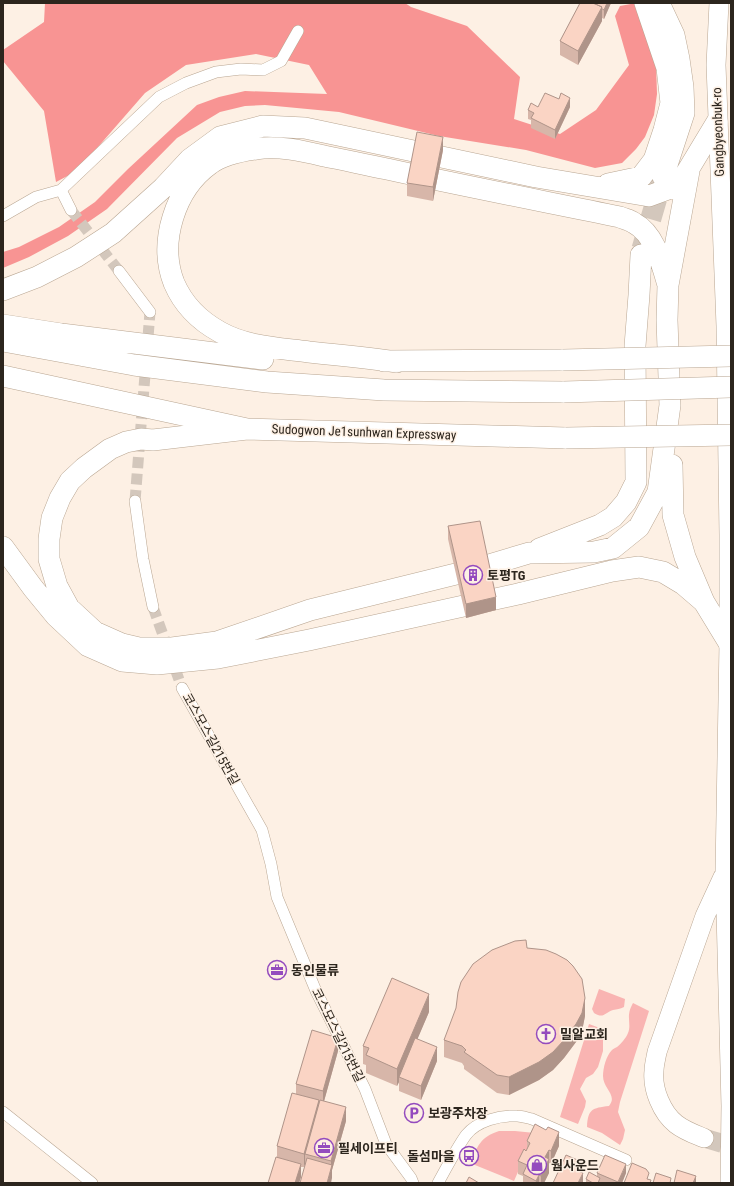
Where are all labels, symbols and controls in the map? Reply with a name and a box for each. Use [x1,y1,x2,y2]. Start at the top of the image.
street label: Gangbyeonbuk-ro [709,87,727,177]
street label: Sudogwon Je1sunhwan Expressway [272,421,457,443]
building icon: 토평TG [462,564,484,586]
place label: 토평TG [487,568,526,583]
street label: 코스모스길215번길 [179,690,243,788]
office icon: 동인물류 [266,959,288,981]
place label: 동인물류 [291,963,339,978]
street label: 코스모스길215번길 [309,985,367,1085]
church icon: 밀알교회 [535,1023,557,1045]
place label: 밀알교회 [560,1027,608,1042]
parking icon: 보광주차장 [403,1102,425,1124]
place label: 보광주차장 [428,1106,488,1121]
office icon: 필세이프티 [313,1137,335,1159]
place label: 필세이프티 [338,1141,398,1156]
bus stop icon: 돌섬마을 [458,1145,480,1167]
place label: 돌섬마을 [407,1149,455,1164]
shop icon: 웜사운드 [526,1154,548,1176]
place label: 웜사운드 [551,1158,599,1173]

